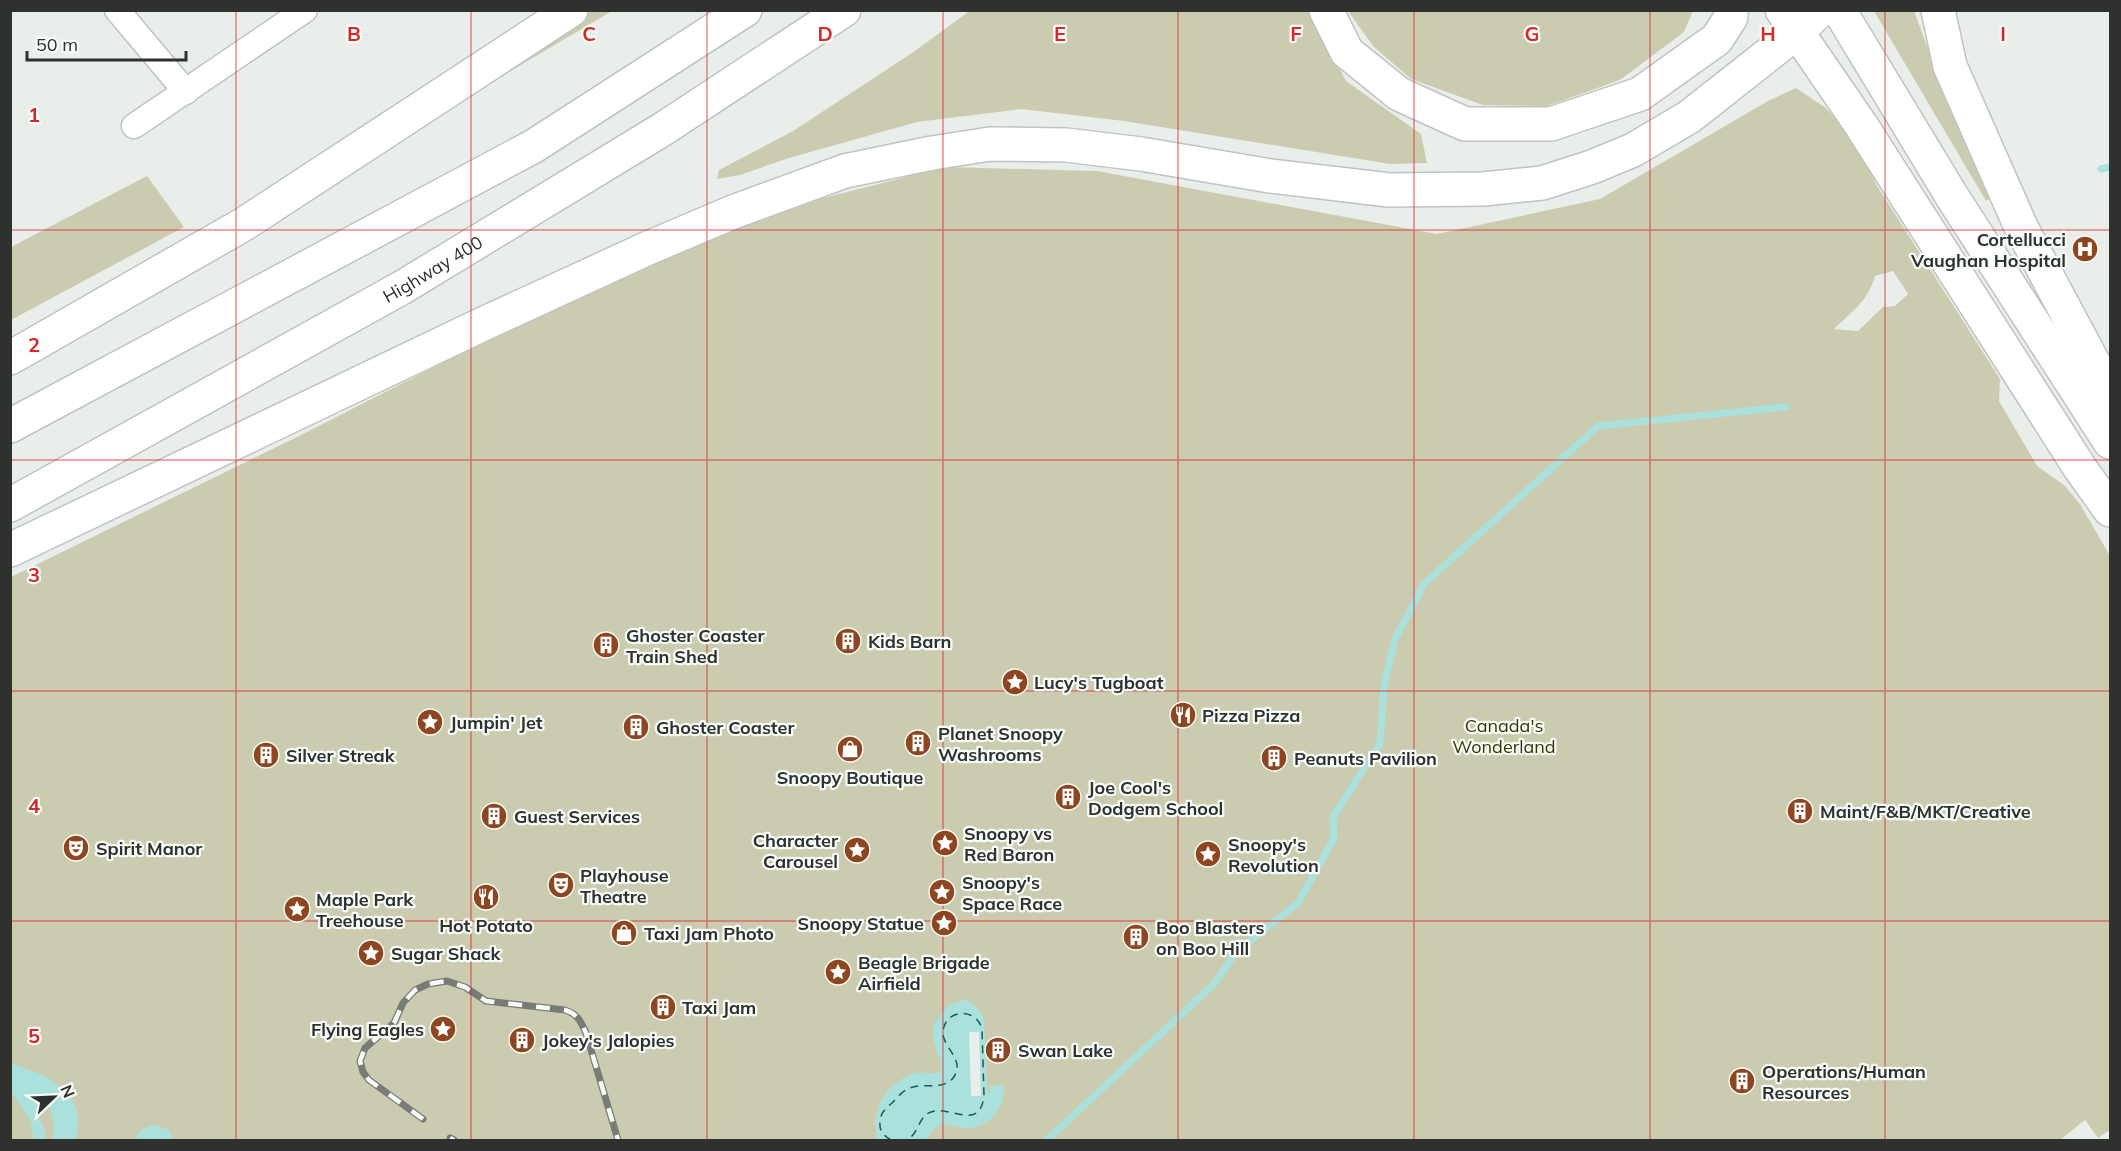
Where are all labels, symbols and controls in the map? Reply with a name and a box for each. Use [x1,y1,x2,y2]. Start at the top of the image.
text: B [347,21,361,46]
text: C [582,21,596,46]
text: D [817,21,833,46]
text: E [1054,21,1066,46]
text: F [1290,21,1302,46]
text: G [1525,21,1539,46]
text: H [1760,21,1776,46]
text: I [2000,21,2006,46]
scale bar [27,24,186,62]
text: 50 m [36,33,78,56]
text: 1 [28,102,40,127]
place label: Cortellucci Vaughan Hospital [1910,228,2066,272]
street label: Highway 400 [379,230,487,308]
hospital icon: Cortellucci Vaughan Hospital [2070,234,2100,264]
text: 2 [28,332,40,357]
text: 3 [28,562,40,587]
place label: Ghoster Coaster Train Shed [626,624,765,668]
building icon: Kids Barn [833,626,863,656]
building icon: Ghoster Coaster Train Shed [591,630,621,660]
place label: Kids Barn [868,630,951,653]
place icon: Lucy's Tugboat [1000,667,1030,697]
place label: Lucy's Tugboat [1034,671,1164,694]
restaurant icon: Pizza Pizza [1168,700,1198,730]
place label: Pizza Pizza [1202,704,1300,727]
place icon: Jumpin' Jet [415,707,445,737]
place label: Jumpin' Jet [450,711,543,734]
building icon: Ghoster Coaster [621,712,651,742]
park label: Canada's Wonderland [1452,714,1556,758]
place label: Ghoster Coaster [656,716,795,739]
place label: Planet Snoopy Washrooms [938,722,1063,766]
building icon: Planet Snoopy Washrooms [903,728,933,758]
shop icon: Snoopy Boutique [835,734,865,764]
building icon: Silver Streak [251,740,281,770]
building icon: Peanuts Pavilion [1259,743,1289,773]
place label: Silver Streak [286,744,396,767]
place label: Peanuts Pavilion [1294,747,1437,770]
place label: Snoopy Boutique [777,766,923,789]
place label: Joe Cool's Dodgem School [1088,776,1223,820]
building icon: Joe Cool's Dodgem School [1053,782,1083,812]
text: 4 [28,793,40,818]
building icon: Maint/F&B/MKT/Creative [1785,796,1815,826]
place label: Maint/F&B/MKT/Creative [1820,800,2031,823]
building icon: Guest Services [479,801,509,831]
place label: Guest Services [514,805,640,828]
place label: Snoopy vs Red Baron [964,822,1054,866]
place icon: Snoopy vs Red Baron [930,828,960,858]
place label: Character Carousel [753,829,839,873]
theatre icon: Spirit Manor [61,833,91,863]
place label: Snoopy's Revolution [1228,833,1319,877]
place icon: Character Carousel [842,835,872,865]
place label: Spirit Manor [96,837,203,860]
place icon: Snoopy's Revolution [1193,839,1223,869]
place label: Playhouse Theatre [580,864,669,908]
theatre icon: Playhouse Theatre [546,870,576,900]
place label: Snoopy's Space Race [962,871,1062,915]
place icon: Snoopy's Space Race [927,877,957,907]
restaurant icon: Hot Potato [471,882,501,912]
place label: Maple Park Treehouse [316,888,414,932]
place icon: Maple Park Treehouse [282,894,312,924]
place icon: Snoopy Statue [929,908,959,938]
place label: Snoopy Statue [798,912,924,935]
place label: Hot Potato [439,914,533,937]
place label: Boo Blasters on Boo Hill [1156,916,1264,960]
shop icon: Taxi Jam Photo [609,918,639,948]
place label: Taxi Jam Photo [644,922,774,945]
building icon: Boo Blasters on Boo Hill [1121,922,1151,952]
place icon: Sugar Shack [356,938,386,968]
place label: Sugar Shack [391,942,501,965]
place label: Beagle Brigade Airfield [858,951,990,995]
place icon: Beagle Brigade Airfield [823,957,853,987]
building icon: Taxi Jam [648,992,678,1022]
place label: Taxi Jam [682,996,756,1019]
place icon: Flying Eagles [428,1014,458,1044]
place label: Flying Eagles [311,1018,424,1041]
text: 5 [28,1023,40,1048]
building icon: Jokey's Jalopies [507,1025,537,1055]
place label: Jokey's Jalopies [542,1029,675,1052]
building icon: Swan Lake [983,1035,1013,1065]
place label: Swan Lake [1018,1039,1113,1062]
place label: Operations/Human Resources [1762,1060,1926,1104]
building icon: Operations/Human Resources [1727,1066,1757,1096]
north arrow [24,1067,84,1127]
text: N [56,1082,79,1101]

